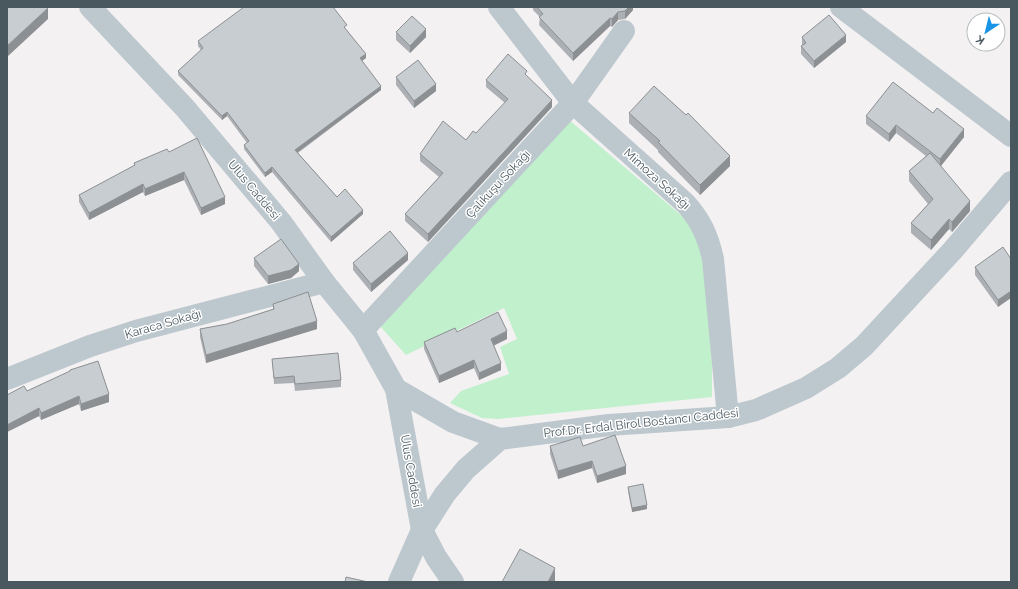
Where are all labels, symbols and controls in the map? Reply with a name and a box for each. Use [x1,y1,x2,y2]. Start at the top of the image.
north arrow [966,12,1006,52]
text: K [973,32,987,47]
street label: Mimoza Sokağı [621,146,693,212]
street label: Çalıkuşu Sokağı [463,147,533,221]
street label: Ulus Caddesi [225,157,283,223]
street label: Karaca Sokağı [123,306,203,342]
street label: Prof.Dr. Erdal Birol Bostancı Caddesi [543,406,739,440]
street label: Ulus Caddesi [398,434,424,508]

